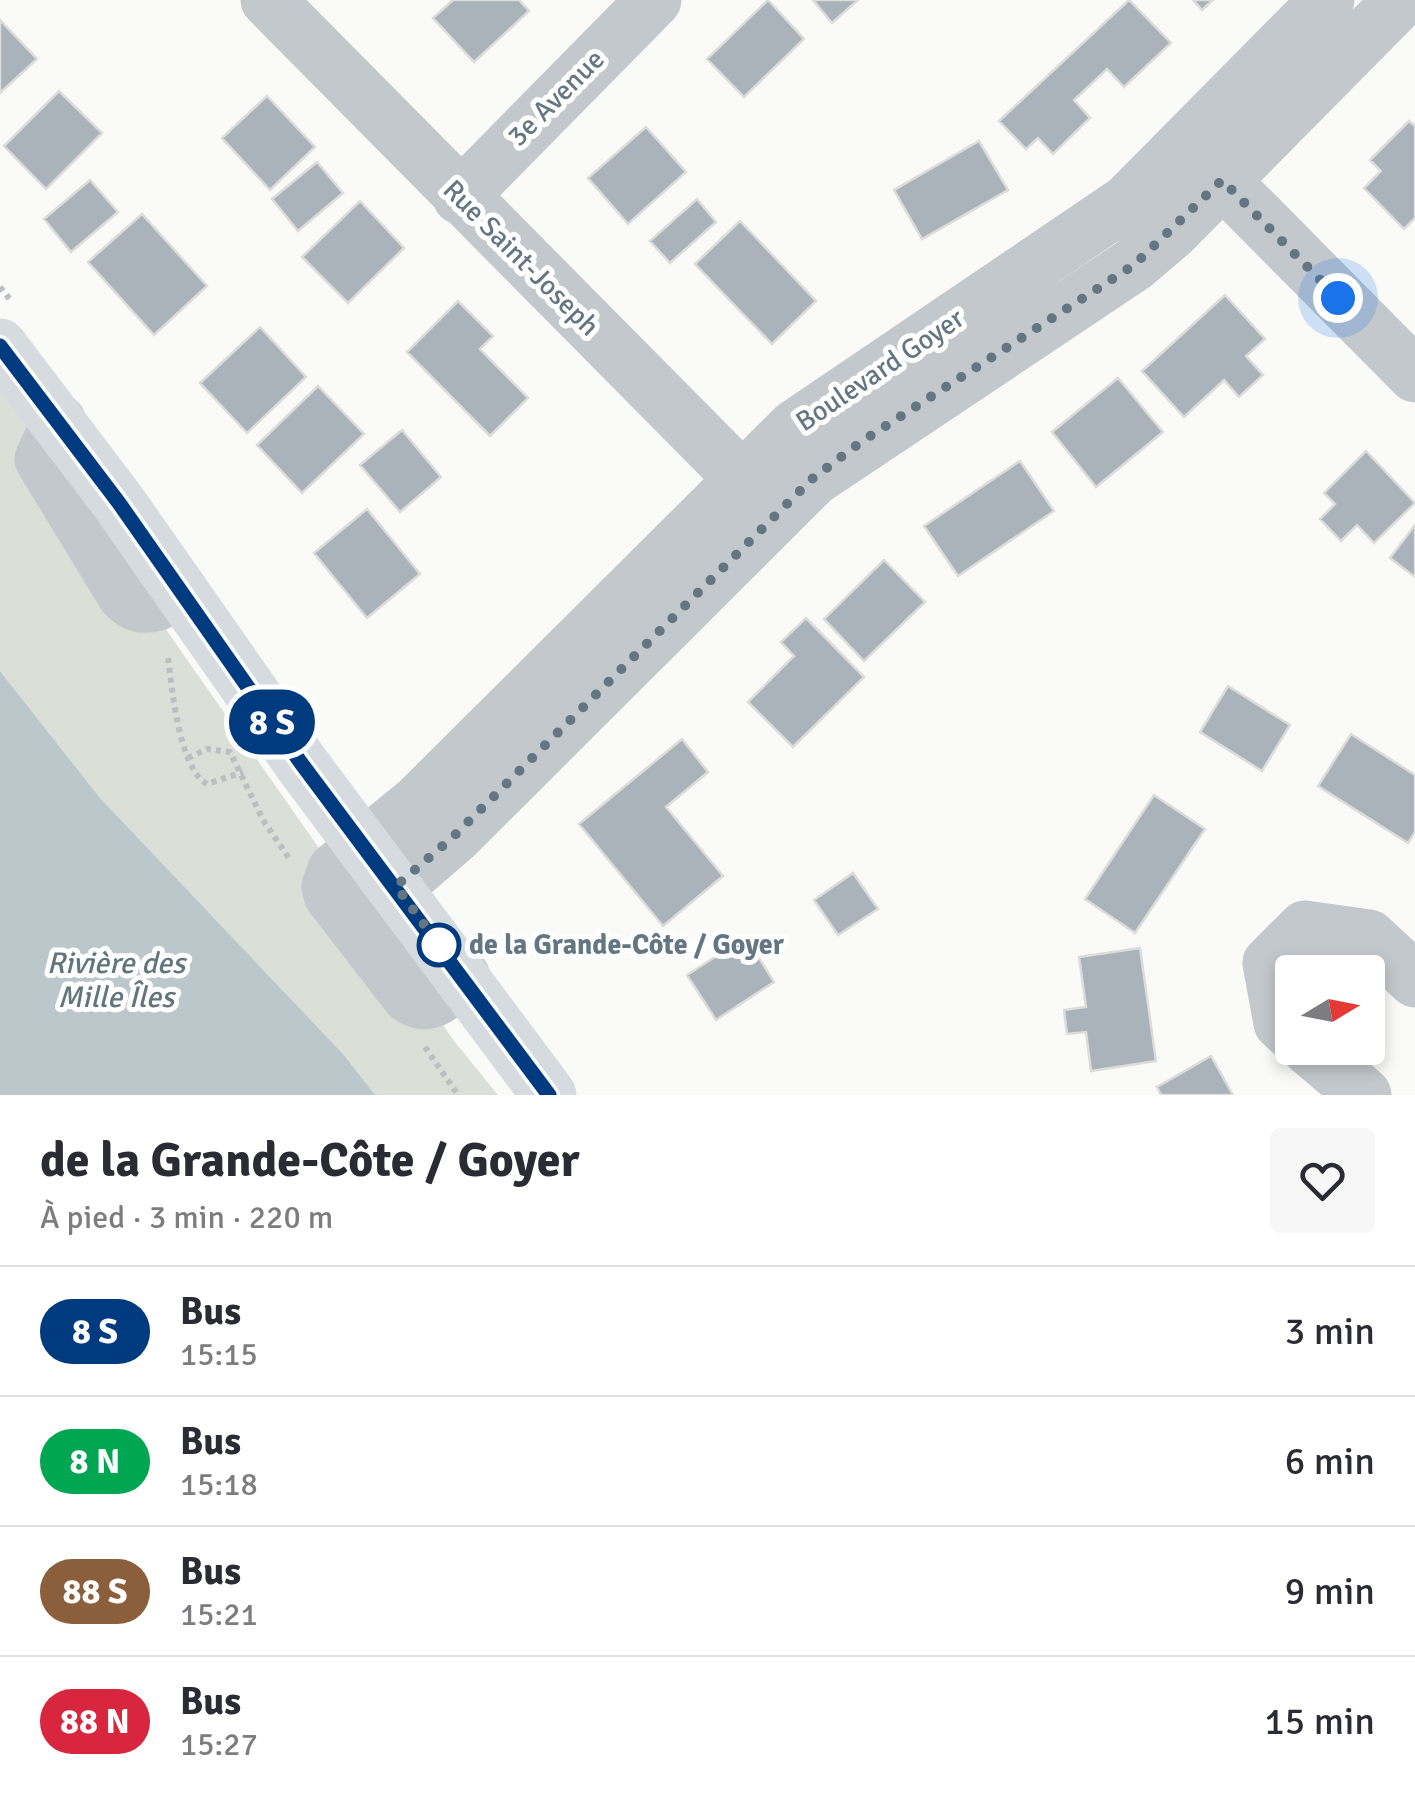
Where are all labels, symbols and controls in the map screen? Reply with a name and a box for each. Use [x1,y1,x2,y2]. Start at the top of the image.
street label: 3e Avenue [501,43,611,153]
street label: Rue Saint-Joseph [436,173,606,343]
your location [1313,273,1363,323]
street label: Boulevard Goyer [789,301,971,439]
line badge: 8 S [214,690,330,754]
text: 8 S [249,701,295,744]
marker: de la Grande-Côte / Goyer [418,924,460,966]
place label: de la Grande-Côte / Goyer [469,928,785,962]
water label: Rivière des Mille Îles [47,945,188,1016]
north arrow [1275,955,1385,1065]
map controls [1275,955,1385,1065]
button: heart [1270,1128,1375,1233]
text: de la Grande-Côte / Goyer [40,1131,580,1190]
text: À pied · 3 min · 220 m [40,1198,333,1237]
text: Bus [180,1288,241,1335]
text: 3 min [1285,1308,1375,1355]
text: 8 S [72,1310,118,1353]
text: 15:15 [180,1335,258,1374]
text: Bus [180,1418,241,1465]
text: 6 min [1285,1438,1375,1485]
text: 8 N [70,1440,120,1483]
text: 15:18 [180,1465,258,1504]
text: Bus [180,1548,241,1595]
text: 9 min [1285,1568,1375,1615]
text: 88 S [63,1570,128,1613]
text: 15:21 [180,1595,258,1634]
text: Bus [180,1678,241,1725]
text: 15 min [1264,1698,1375,1745]
text: 88 N [60,1700,130,1743]
text: 15:27 [180,1725,258,1764]

